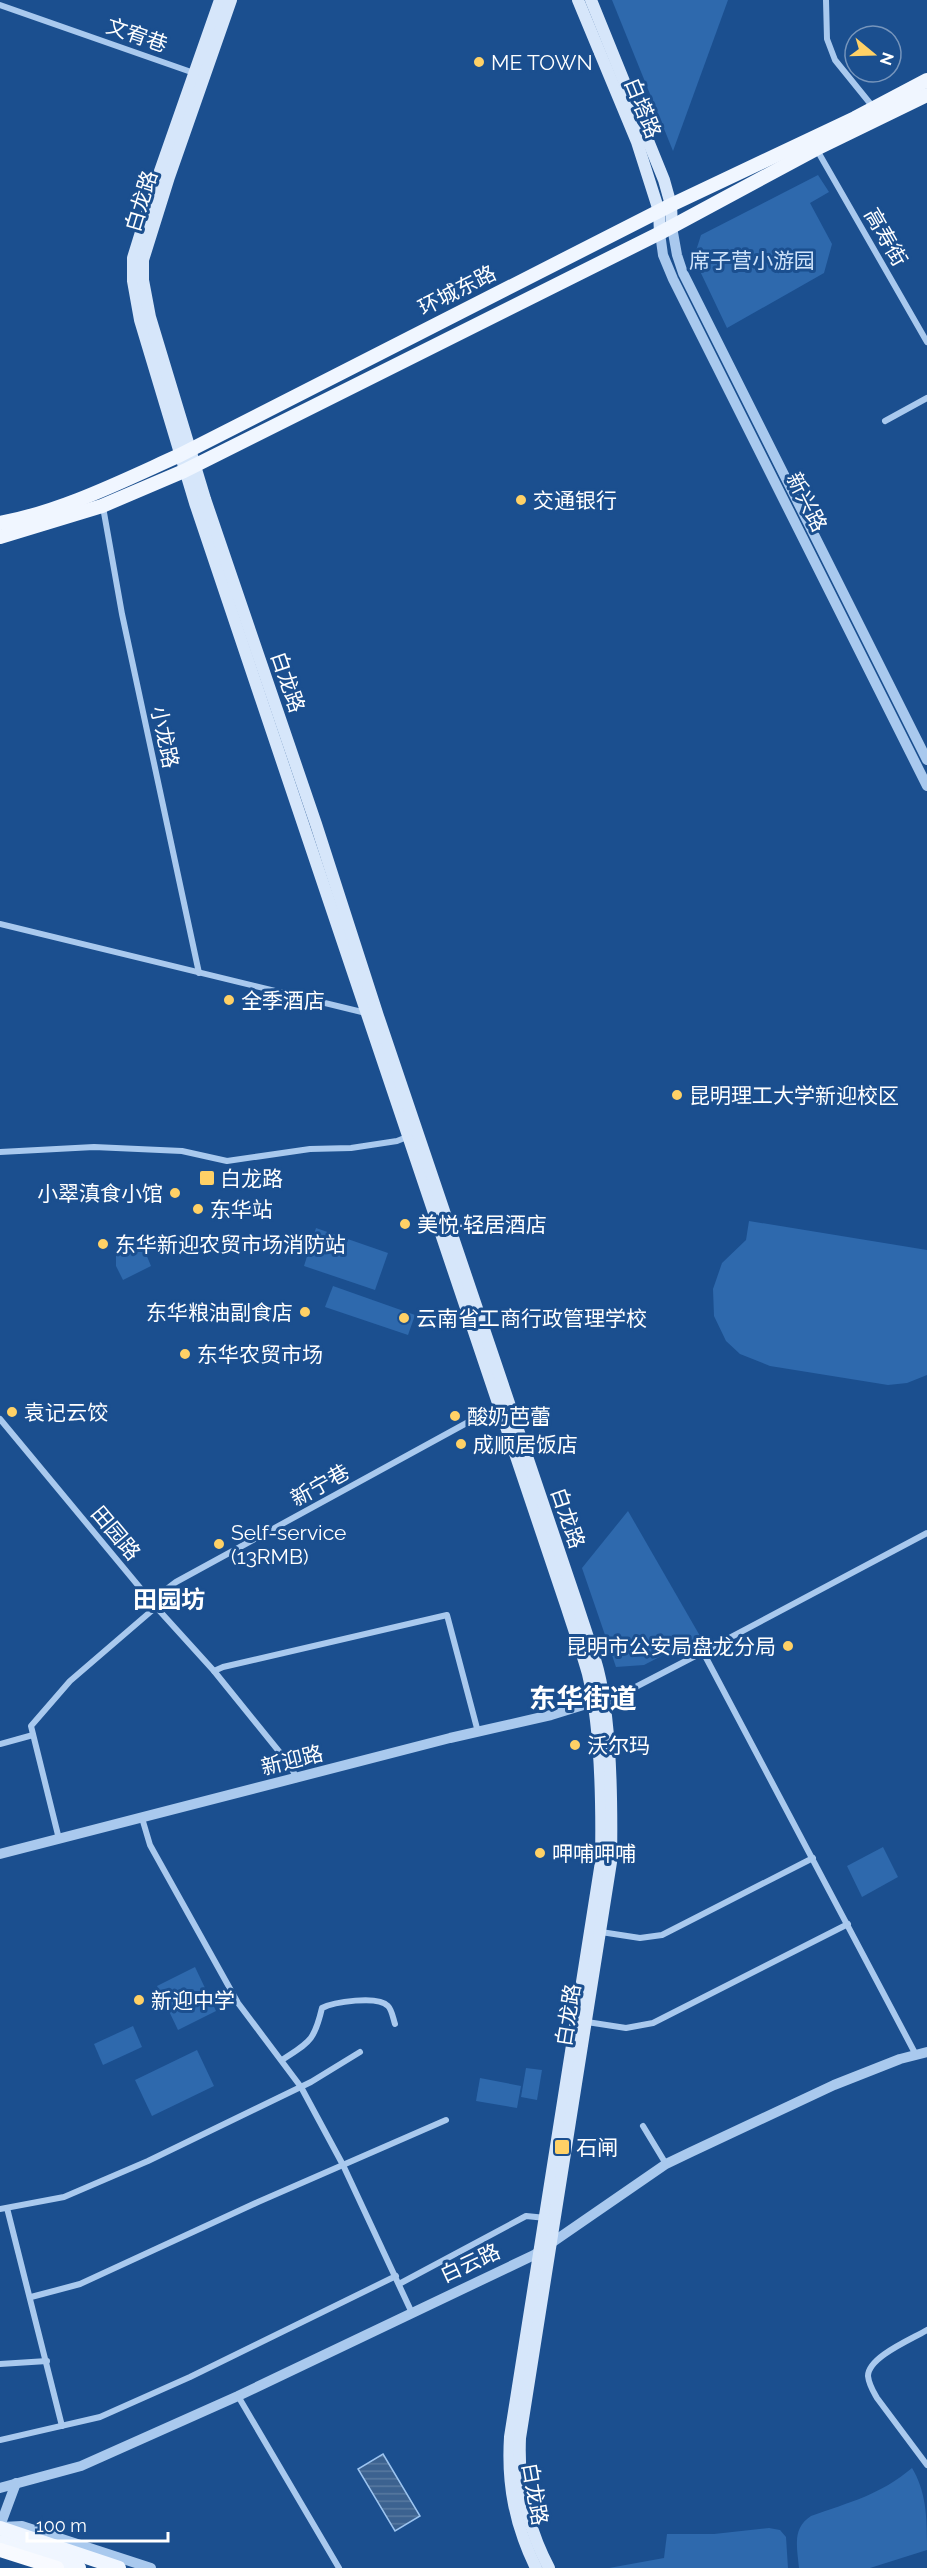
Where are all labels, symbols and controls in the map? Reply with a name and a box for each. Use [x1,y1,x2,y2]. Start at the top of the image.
street label: 文宥巷 [103,13,171,57]
north arrow [843,24,903,84]
place label: ME TOWN [491,50,593,75]
text: N [876,50,898,68]
marker: ME TOWN [472,55,486,69]
street label: 白塔路 [620,74,666,142]
street label: 白龙路 [120,167,162,235]
street label: 高寿街 [859,203,913,271]
park label: 席子营小游园 [689,248,815,273]
street label: 环城东路 [414,260,500,320]
street label: 新兴路 [782,468,832,536]
place label: 交通银行 [533,488,617,513]
marker: 交通银行 [514,493,528,507]
street label: 白龙路 [266,648,310,716]
street label: 小龙路 [146,704,184,770]
place label: 全季酒店 [241,988,325,1013]
marker: 全季酒店 [222,993,236,1007]
place label: 昆明理工大学新迎校区 [689,1083,899,1108]
marker: 昆明理工大学新迎校区 [670,1088,684,1102]
place label: 白龙路 [220,1166,283,1191]
marker: 白龙路 [198,1169,216,1187]
place label: 小翠滇食小馆 [37,1181,163,1206]
marker: 小翠滇食小馆 [168,1186,182,1200]
place label: 东华站 [210,1197,273,1222]
marker: 东华站 [191,1202,205,1216]
place label: 美悦·轻居酒店 [417,1212,547,1237]
marker: 美悦·轻居酒店 [398,1217,412,1231]
place label: 东华新迎农贸市场消防站 [115,1232,346,1257]
marker: 东华新迎农贸市场消防站 [96,1237,110,1251]
place label: 东华粮油副食店 [146,1300,293,1325]
marker: 东华粮油副食店 [298,1305,312,1319]
place label: 云南省工商行政管理学校 [416,1306,647,1331]
marker: 云南省工商行政管理学校 [397,1311,411,1325]
place label: 东华农贸市场 [197,1342,323,1367]
marker: 东华农贸市场 [178,1347,192,1361]
place label: 袁记云饺 [24,1400,108,1425]
place label: 酸奶芭蕾 [467,1404,551,1429]
marker: 袁记云饺 [5,1405,19,1419]
marker: 酸奶芭蕾 [448,1409,462,1423]
place label: 成顺居饭店 [473,1432,578,1457]
marker: 成顺居饭店 [454,1437,468,1451]
street label: 新宁巷 [286,1459,354,1511]
street label: 白龙路 [546,1484,590,1552]
street label: 田园路 [86,1501,146,1565]
place label: Self-service (13RMB) [231,1520,346,1569]
marker: Self-service (13RMB) [212,1537,226,1551]
district label: 田园坊 [133,1585,205,1614]
place label: 昆明市公安局盘龙分局 [566,1634,776,1659]
marker: 昆明市公安局盘龙分局 [781,1639,795,1653]
district label: 东华街道 [529,1683,637,1714]
place label: 沃尔玛 [587,1733,650,1758]
marker: 沃尔玛 [568,1738,582,1752]
street label: 新迎路 [258,1740,326,1780]
place label: 呷哺呷哺 [552,1841,636,1866]
marker: 呷哺呷哺 [533,1846,547,1860]
street label: 白龙路 [551,1982,585,2048]
place label: 新迎中学 [151,1988,235,2013]
marker: 新迎中学 [132,1993,146,2007]
place label: 石闸 [576,2135,618,2160]
marker: 石闸 [553,2138,571,2156]
street label: 白云路 [436,2238,504,2288]
street label: 白龙路 [517,2461,553,2527]
scale bar [27,2505,168,2543]
text: 100 m [36,2515,87,2536]

